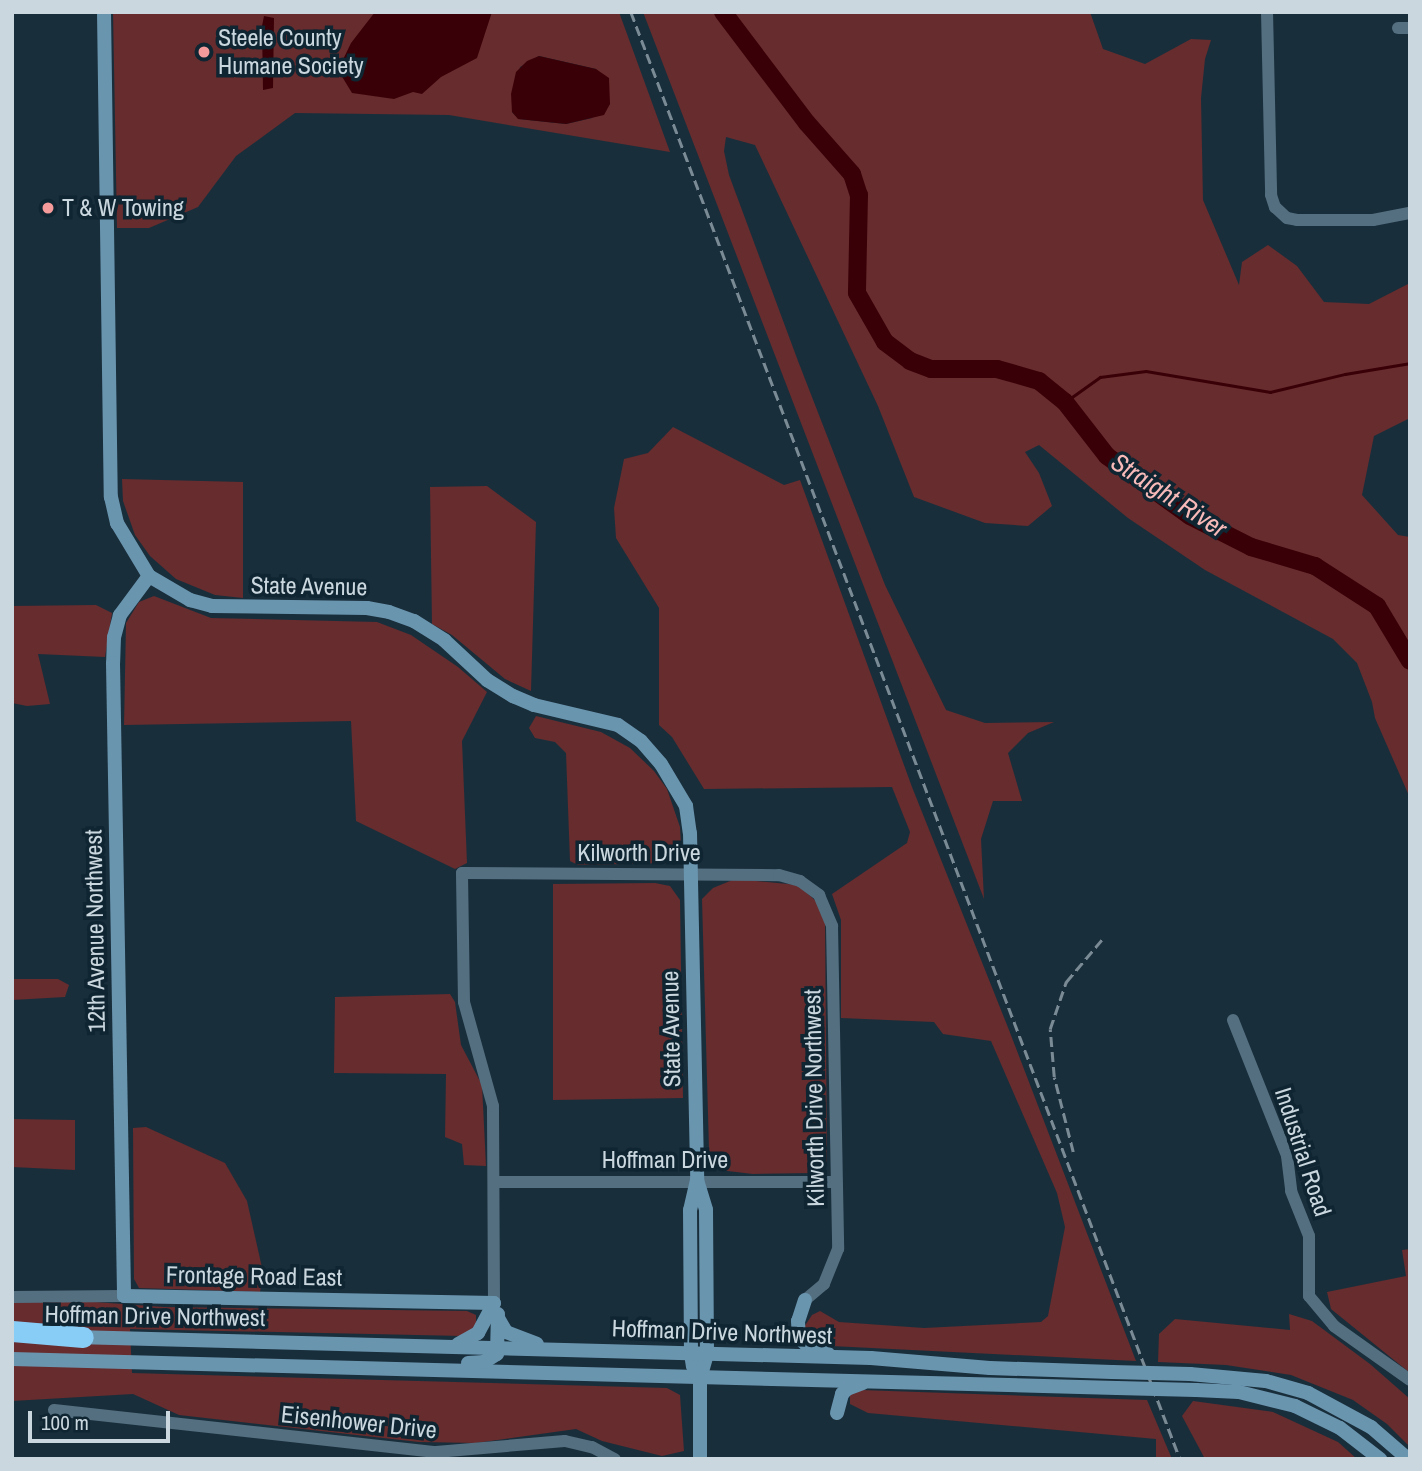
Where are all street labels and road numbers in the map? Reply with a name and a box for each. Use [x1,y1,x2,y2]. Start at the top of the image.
street label: State Avenue [250,571,368,601]
street label: 12th Avenue Northwest [79,829,111,1033]
street label: Kilworth Drive [577,839,701,867]
street label: State Avenue [656,970,686,1088]
street label: Kilworth Drive Northwest [798,989,830,1207]
street label: Industrial Road [1269,1084,1337,1220]
street label: Hoffman Drive [602,1146,728,1174]
street label: Frontage Road East [166,1260,342,1292]
street label: Hoffman Drive Northwest [44,1300,266,1332]
street label: Hoffman Drive Northwest [611,1314,833,1350]
street label: Eisenhower Drive [280,1400,438,1444]

